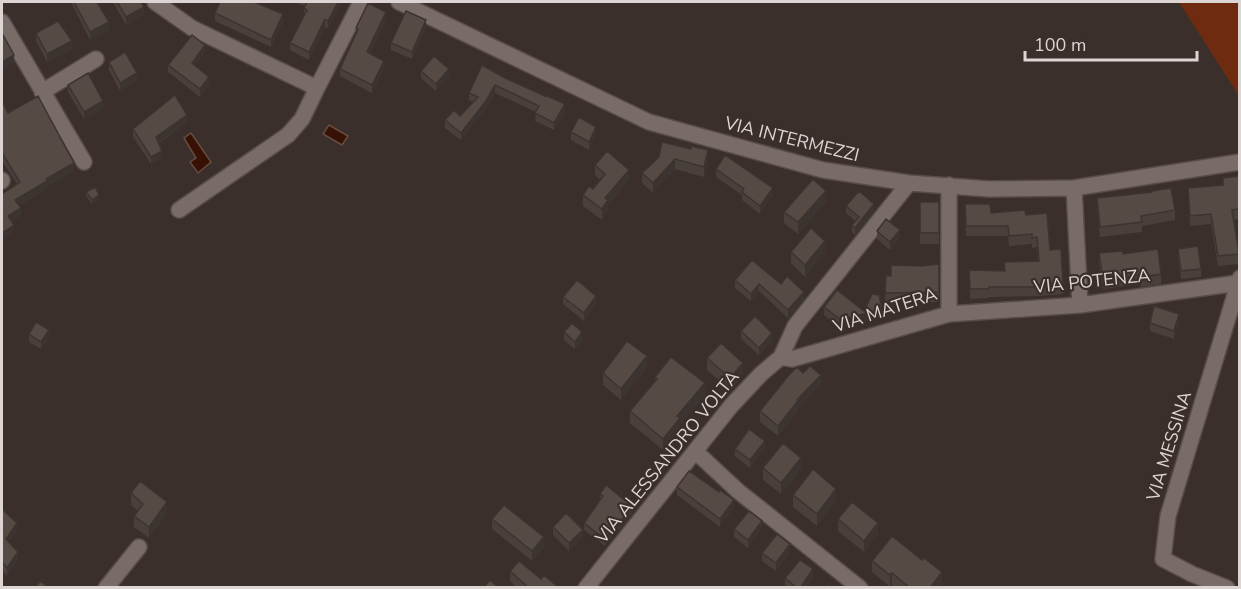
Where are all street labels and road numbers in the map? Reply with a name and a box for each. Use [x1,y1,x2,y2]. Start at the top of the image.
street label: VIA INTERMEZZI [721,110,862,167]
street label: VIA POTENZA [1031,263,1152,299]
street label: VIA MATERA [829,282,940,338]
street label: VIA ALESSANDRO VOLTA [589,365,744,549]
street label: VIA MESSINA [1141,388,1197,505]

